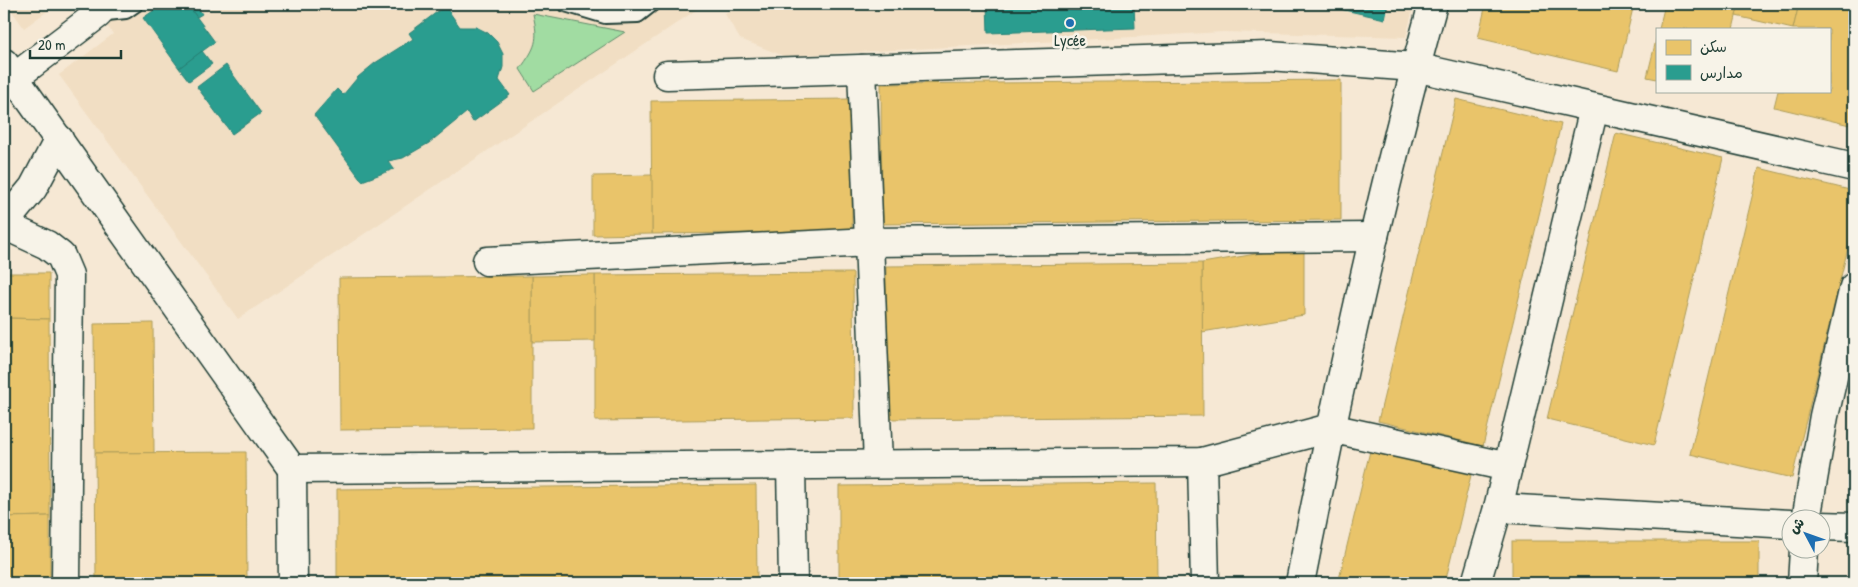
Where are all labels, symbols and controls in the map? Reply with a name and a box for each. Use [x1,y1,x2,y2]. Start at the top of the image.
marker: Lycée [1064,17,1076,29]
scale bar [30,28,121,60]
legend [1656,28,1830,92]
place label: Lycée [1054,29,1086,51]
text: 20 m [38,34,65,55]
text: سكن [1700,36,1727,57]
text: مدارس [1700,62,1743,83]
north arrow [1780,510,1830,560]
text: ش [1784,513,1808,537]

